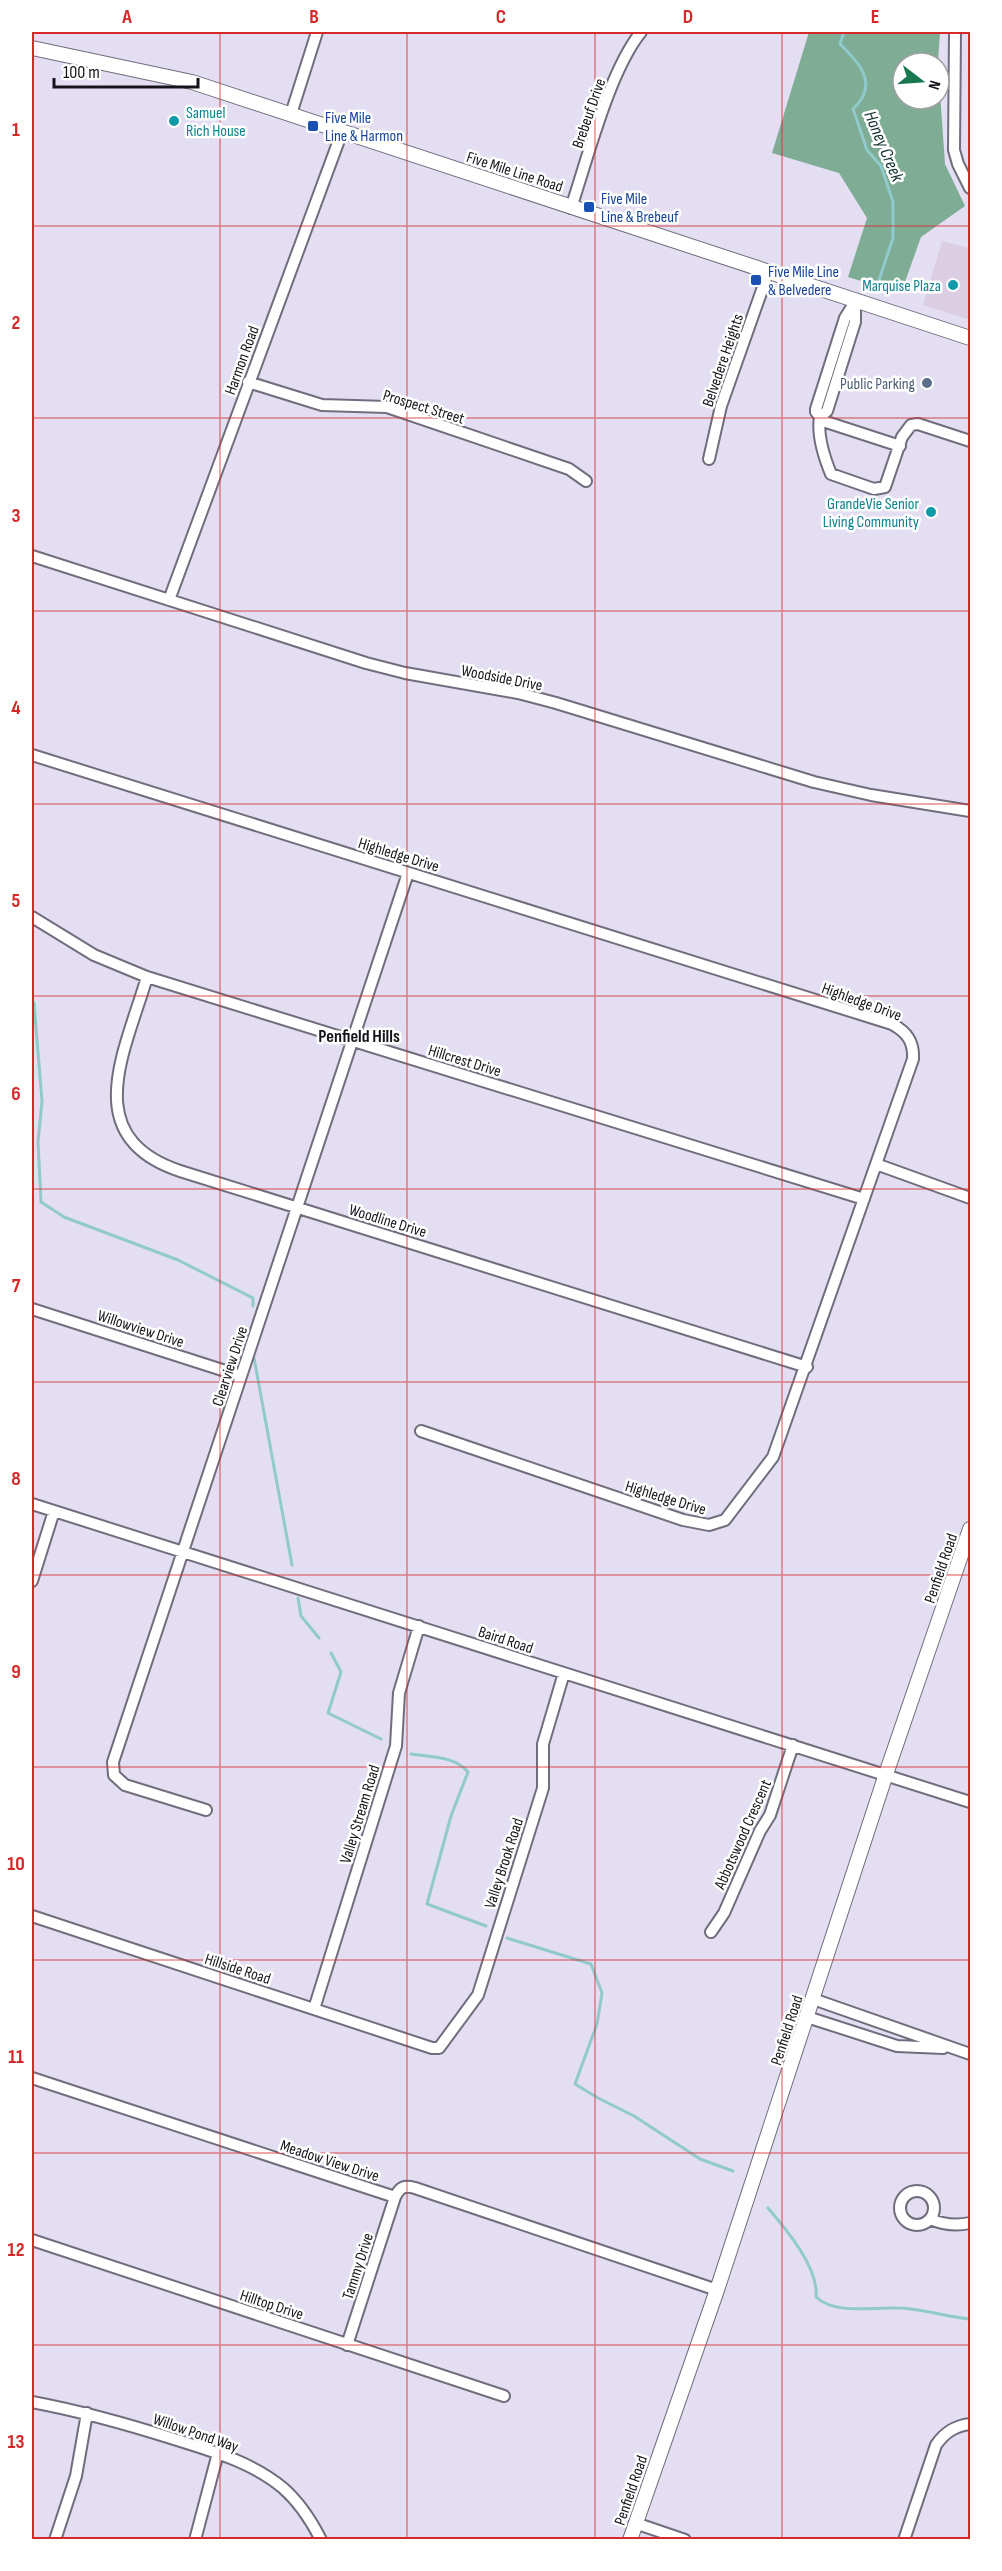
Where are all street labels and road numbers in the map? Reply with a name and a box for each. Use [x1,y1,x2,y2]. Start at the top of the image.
street label: Brebeuf Drive [569,76,610,151]
street label: Five Mile Line Road [464,148,565,197]
street label: Belvedere Heights [699,311,748,409]
street label: Harmon Road [221,324,264,398]
street label: Prospect Street [381,386,467,429]
street label: Woodside Drive [459,661,544,696]
street label: Highledge Drive [356,834,441,877]
street label: Highledge Drive [819,979,904,1026]
street label: Hillcrest Drive [426,1041,503,1082]
street label: Woodline Drive [346,1201,429,1242]
street label: Willowview Drive [95,1306,186,1352]
street label: Clearview Drive [209,1324,252,1409]
street label: Highledge Drive [623,1477,708,1520]
street label: Penfield Road [921,1531,962,1606]
street label: Baird Road [476,1623,535,1658]
street label: Valley Stream Road [336,1763,384,1866]
street label: Abbotswood Crescent [710,1777,776,1893]
street label: Valley Brook Road [481,1816,528,1911]
street label: Hillside Road [202,1950,273,1989]
street label: Penfield Road [767,1993,808,2068]
street label: Meadow View Drive [278,2136,381,2186]
street label: Tammy Drive [339,2231,378,2302]
street label: Hilltop Drive [237,2286,306,2325]
street label: Willow Pond Way [150,2410,241,2457]
street label: Penfield Road [611,2453,652,2528]

